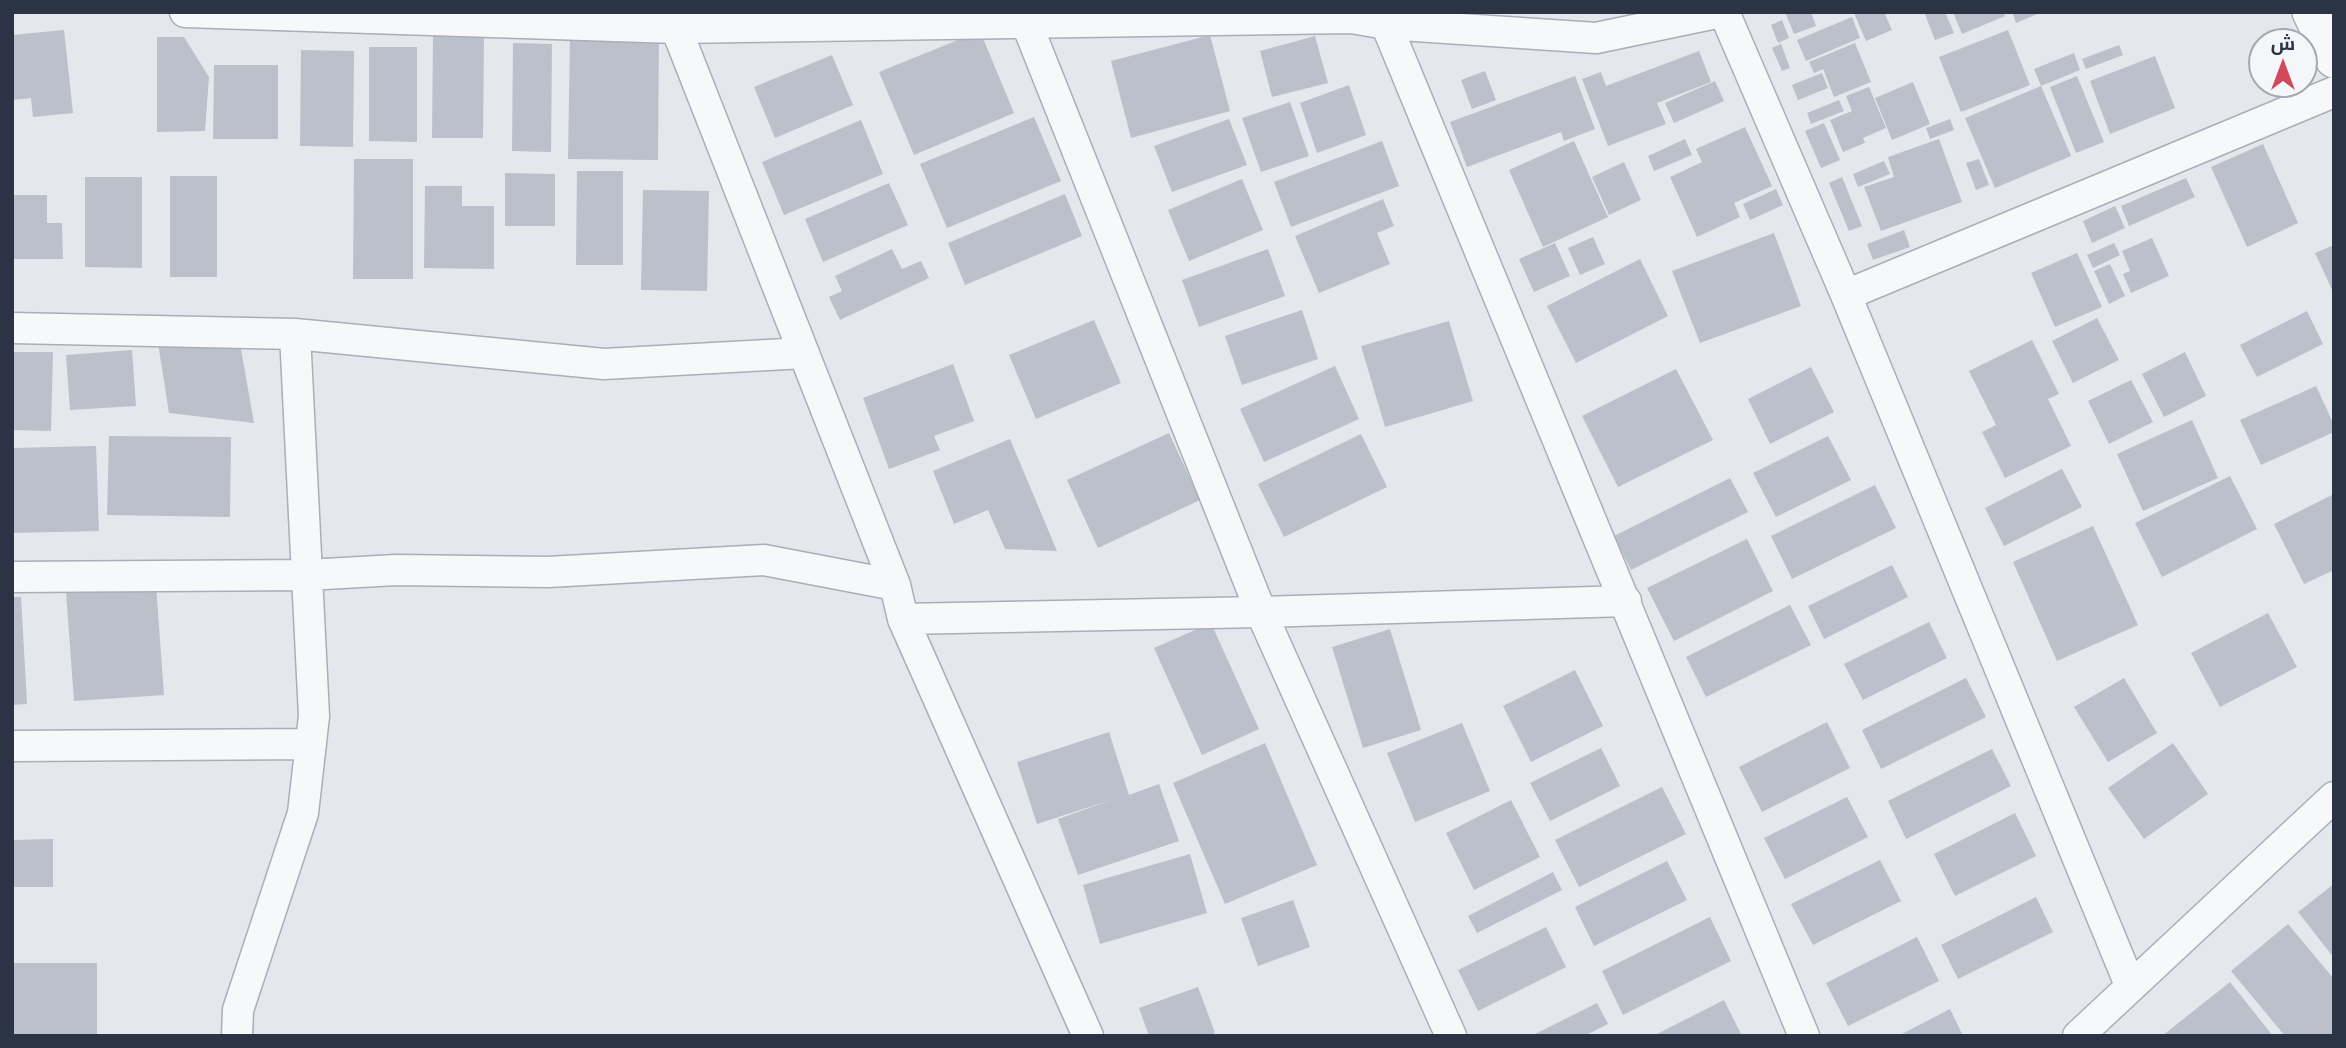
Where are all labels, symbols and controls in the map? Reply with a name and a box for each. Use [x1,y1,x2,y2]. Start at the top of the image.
north arrow [2248,28,2318,98]
text: ش [2271,30,2295,57]

